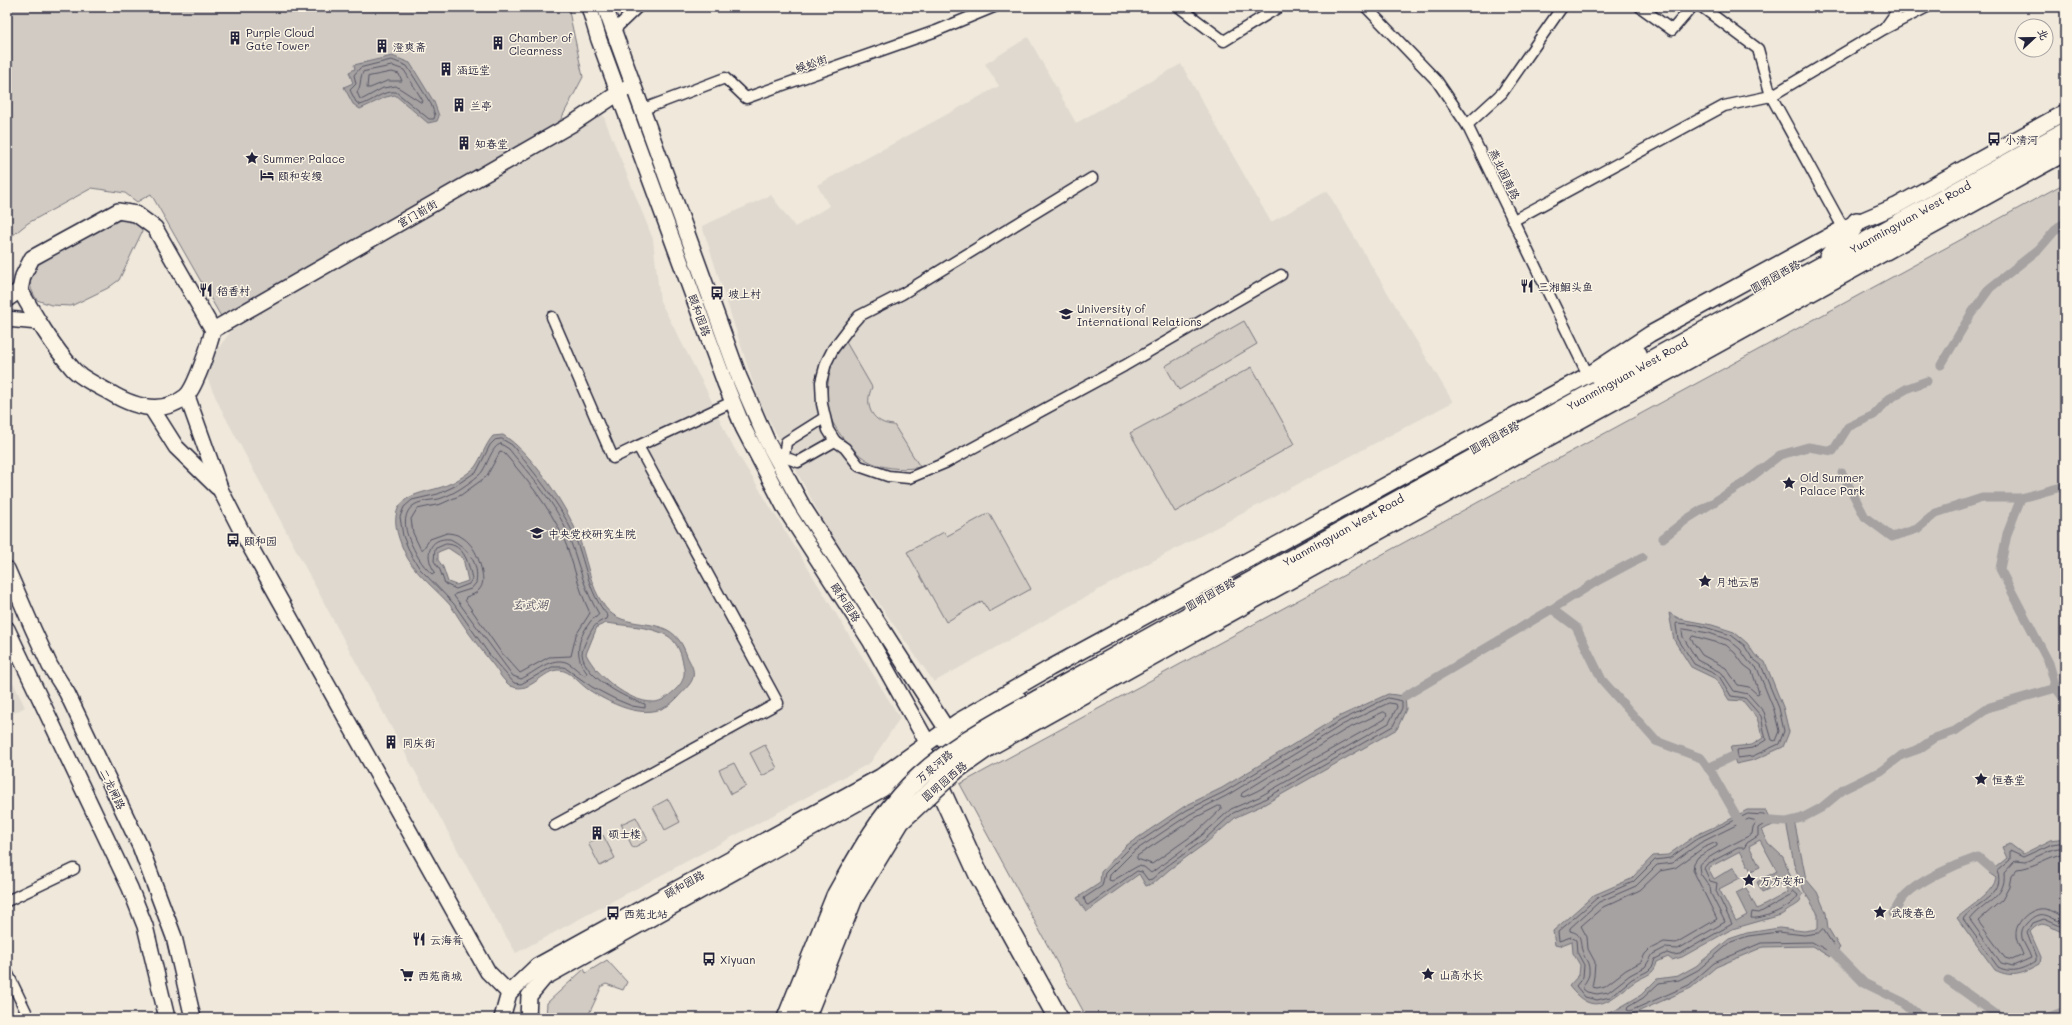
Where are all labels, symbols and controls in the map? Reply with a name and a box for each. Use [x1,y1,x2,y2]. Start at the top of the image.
north arrow [2014,18,2054,58]
place label: Purple Cloud Gate Tower [246,25,314,53]
text: 北 [2035,26,2053,42]
building icon: Purple Cloud Gate Tower [227,30,243,46]
place label: Chamber of Clearness [509,30,573,58]
building icon: Chamber of Clearness [490,35,506,51]
building icon: 澄爽斋 [374,38,390,54]
place label: 澄爽斋 [393,39,426,54]
street label: 蜈蚣街 [793,50,830,75]
building icon: 涵远堂 [438,61,454,77]
place label: 涵远堂 [457,62,490,77]
building icon: 兰亭 [451,97,467,113]
place label: 兰亭 [470,98,492,113]
bus stop icon: 小清河 [1986,131,2002,147]
place label: 小清河 [2005,132,2038,147]
building icon: 知春堂 [456,135,472,151]
place label: 知春堂 [475,136,508,151]
street label: 燕北园南路 [1486,146,1524,202]
place icon: Summer Palace [244,150,260,166]
place label: Summer Palace [263,151,345,166]
hotel icon: 颐和安缦 [259,167,275,183]
place label: 颐和安缦 [278,168,323,183]
street label: Yuanmingyuan West Road [1847,177,1973,257]
street label: 宫门前街 [394,195,441,230]
street label: 圆明园西路 [1747,256,1803,296]
restaurant icon: 三湘鮰头鱼 [1519,278,1535,294]
place label: 三湘鮰头鱼 [1538,279,1593,294]
restaurant icon: 稻香村 [198,282,214,298]
place label: 稻香村 [217,283,250,298]
bus stop icon: 坡上村 [709,285,725,301]
place label: 坡上村 [728,286,761,301]
street label: 颐和园路 [685,292,715,338]
place label: University of International Relations [1077,301,1202,329]
school or university icon: University of International Relations [1058,306,1074,322]
street label: Yuanmingyuan West Road [1564,334,1690,414]
street label: 圆明园西路 [1466,417,1522,457]
place label: Old Summer Palace Park [1800,470,1865,498]
place icon: Old Summer Palace Park [1781,475,1797,491]
street label: Yuanmingyuan West Road [1280,490,1406,570]
school or university icon: 中央党校研究生院 [529,525,545,541]
place label: 中央党校研究生院 [548,526,636,541]
bus stop icon: 颐和园 [225,532,241,548]
place label: 颐和园 [244,533,277,548]
place icon: 月地云居 [1697,573,1713,589]
street label: 圆明园西路 [1182,574,1238,614]
place label: 月地云居 [1716,574,1760,589]
street label: 颐和园路 [828,579,864,625]
water label: 玄武湖 [512,596,549,612]
building icon: 同庆街 [383,734,399,750]
place label: 同庆街 [402,735,436,750]
street label: 万泉河路 [912,746,956,786]
street label: 圆明园西路 [918,758,970,804]
street label: 二龙闸路 [97,766,129,812]
place icon: 恒春堂 [1973,771,1989,787]
place label: 恒春堂 [1992,772,2025,787]
building icon: 硕士楼 [589,825,605,841]
place label: 硕士楼 [608,826,641,841]
street label: 颐和园路 [661,867,707,901]
place icon: 万方安和 [1741,872,1757,888]
place label: 万方安和 [1760,873,1804,888]
place icon: 武陵春色 [1872,904,1888,920]
bus stop icon: 西苑北站 [605,905,621,921]
place label: 武陵春色 [1891,905,1935,920]
place label: 西苑北站 [624,906,668,921]
restaurant icon: 云海肴 [411,931,427,947]
place label: 云海肴 [430,932,463,947]
bus stop icon: Xiyuan [701,951,717,967]
place label: Xiyuan [720,952,755,967]
place icon: 山高水长 [1420,966,1436,982]
supermarket icon: 西苑商城 [399,967,415,983]
place label: 山高水长 [1439,967,1483,982]
place label: 西苑商城 [418,968,462,983]

